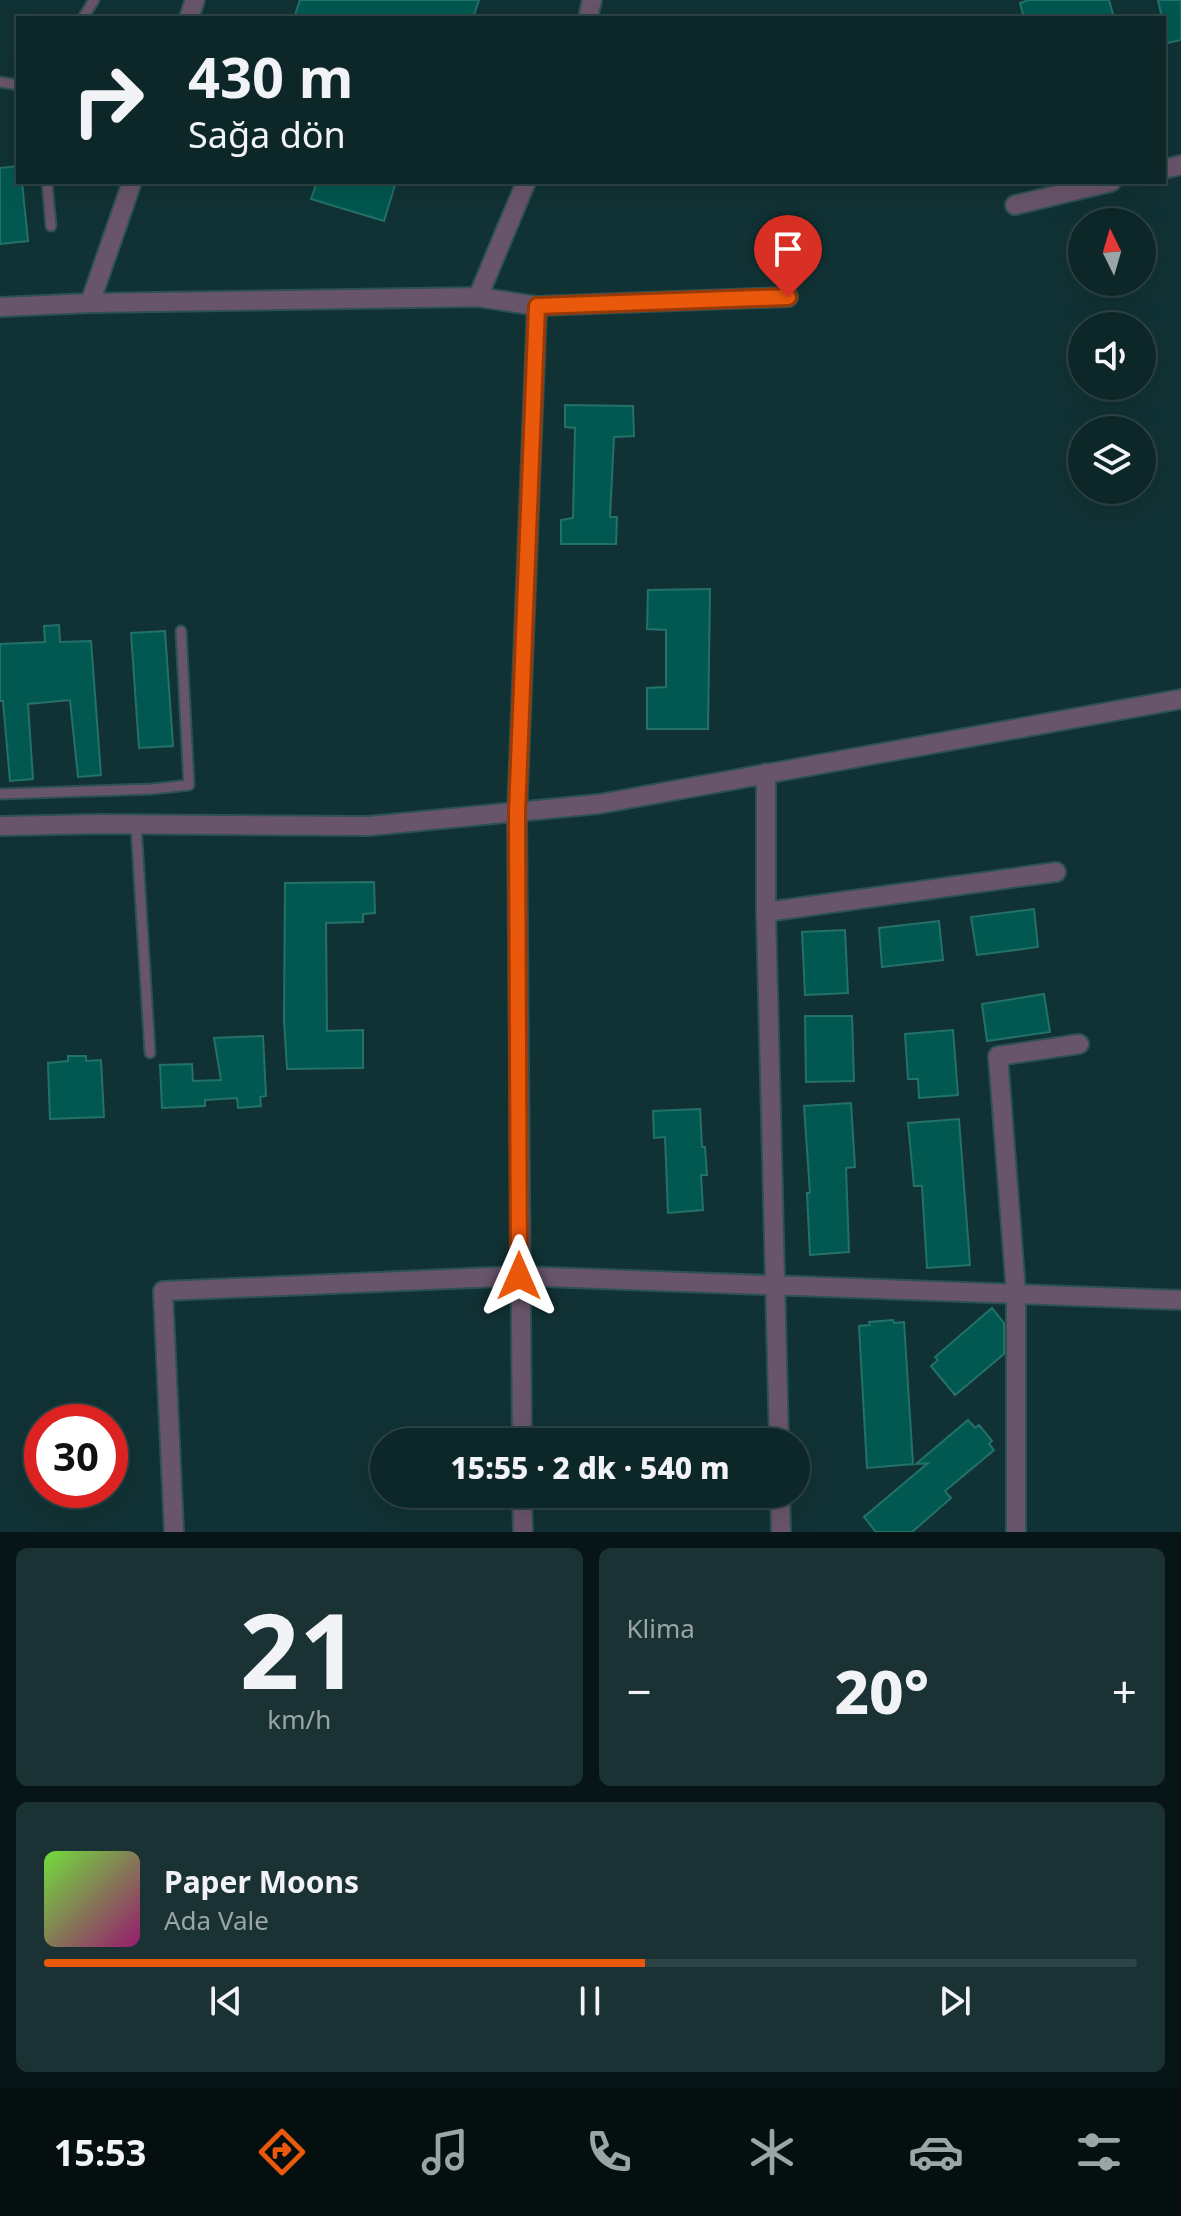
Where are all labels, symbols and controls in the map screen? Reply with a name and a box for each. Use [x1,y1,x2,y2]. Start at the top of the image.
text: 430 m [188,38,353,114]
icon: right [56,48,160,152]
text: Sağa dön [188,110,346,159]
north arrow [1068,208,1156,296]
map controls [1068,208,1156,504]
pin [754,215,822,297]
icon: arrive [766,227,810,271]
button: sound [1068,312,1156,400]
button: layers [1068,416,1156,504]
position arrow [477,1234,561,1318]
speed limit sign: 30 [24,1404,128,1508]
text: 15:55 · 2 dk · 540 m [451,1447,730,1488]
text: 21 [240,1578,359,1719]
text: Klima [627,1610,695,1646]
text: 20° [834,1650,929,1732]
text: − [627,1661,652,1721]
text: + [1112,1661,1137,1721]
text: km/h [267,1701,331,1737]
text: Paper Moons [164,1861,359,1902]
text: Ada Vale [164,1902,269,1938]
icon: previous [204,1979,248,2023]
icon: pause [568,1979,612,2023]
icon: next [933,1979,977,2023]
icon: directions [254,2124,310,2180]
icon: music [417,2124,473,2180]
icon: phone [581,2124,637,2180]
icon: climate [744,2124,800,2180]
icon: car [908,2124,964,2180]
icon: filters [1071,2124,1127,2180]
text: 15:53 [54,2128,146,2177]

